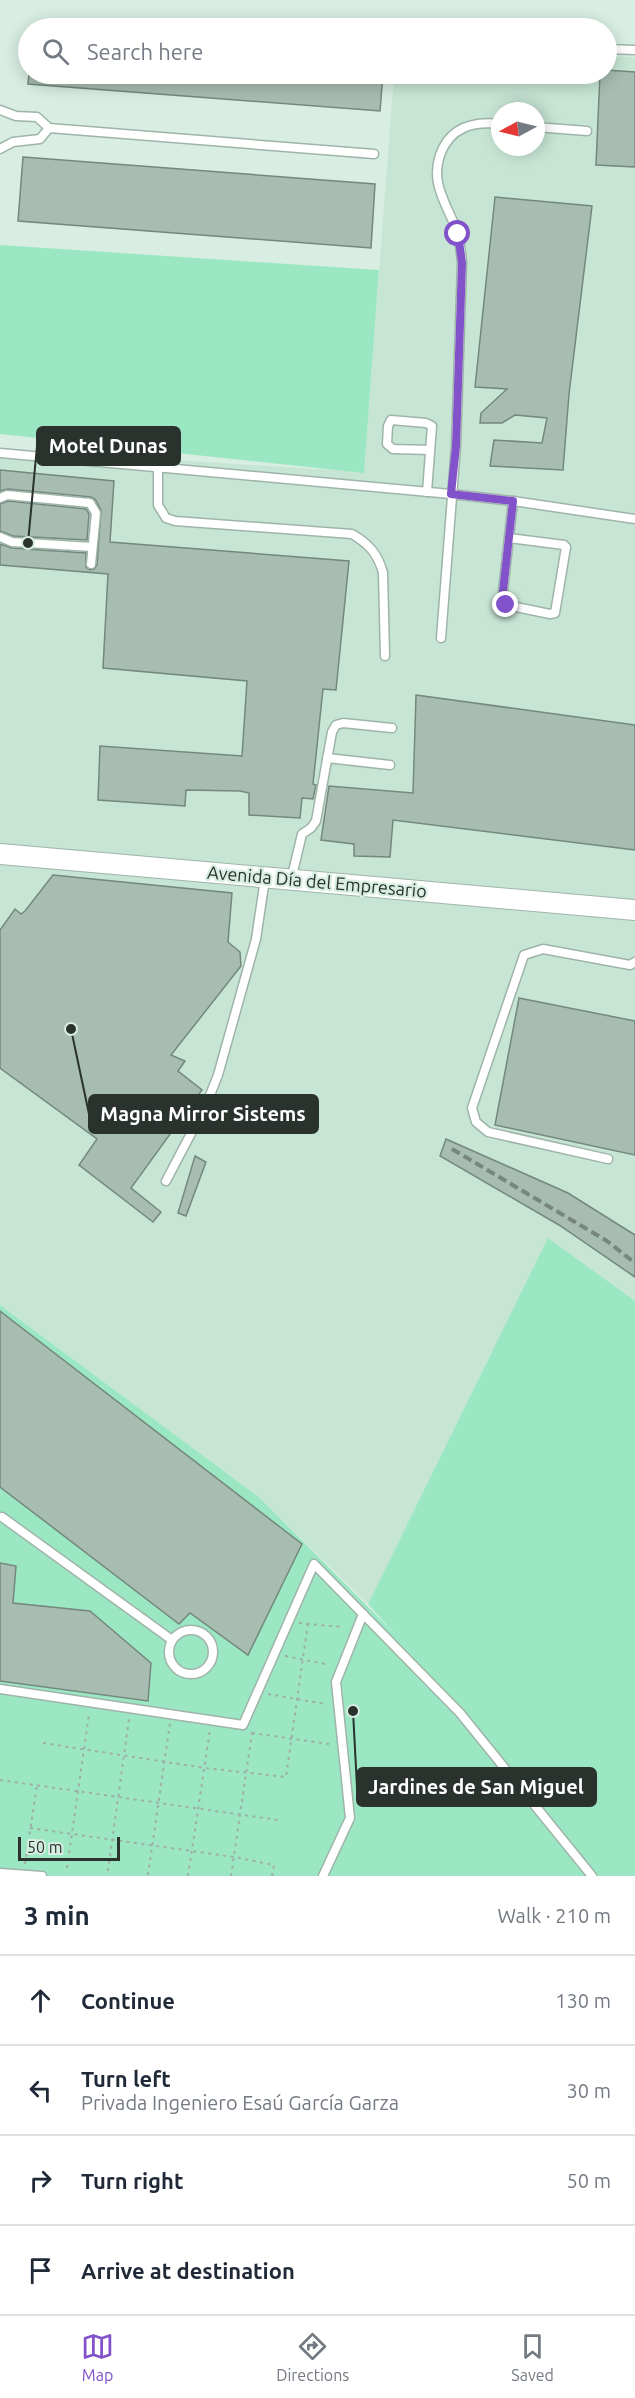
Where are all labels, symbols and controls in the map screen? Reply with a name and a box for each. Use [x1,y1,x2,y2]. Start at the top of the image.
search box [18,18,617,84]
icon: search [39,35,72,68]
text: Search here [87,39,203,64]
north arrow [491,102,545,156]
route start [444,220,470,246]
callout: Motel Dunas [37,427,180,465]
text: Motel Dunas [49,434,167,457]
route end [492,591,518,617]
street label: Avenida Día del Empresario [207,861,428,901]
callout: Magna Mirror Sistems [89,1095,318,1133]
text: Magna Mirror Sistems [100,1102,306,1125]
callout: Jardines de San Miguel [357,1768,596,1806]
text: Jardines de San Miguel [368,1775,584,1798]
scale bar [18,1834,120,1862]
text: 50 m [27,1838,63,1856]
text: 3 min [24,1901,90,1930]
text: Walk · 210 m [498,1904,611,1927]
icon: ahead [24,1984,57,2017]
text: Continue [81,1988,175,2013]
text: 130 m [555,1989,611,2012]
text: Turn left [81,2066,171,2091]
icon: left [24,2074,57,2107]
text: 30 m [567,2079,611,2102]
text: Privada Ingeniero Esaú García Garza [81,2091,399,2114]
icon: right [24,2164,57,2197]
text: Turn right [81,2168,183,2193]
text: 50 m [567,2169,611,2192]
icon: arrive [24,2254,57,2287]
text: Arrive at destination [81,2258,295,2283]
tab: Map [81,2330,114,2384]
tab: Directions [276,2330,349,2384]
tab: Saved [511,2330,554,2384]

